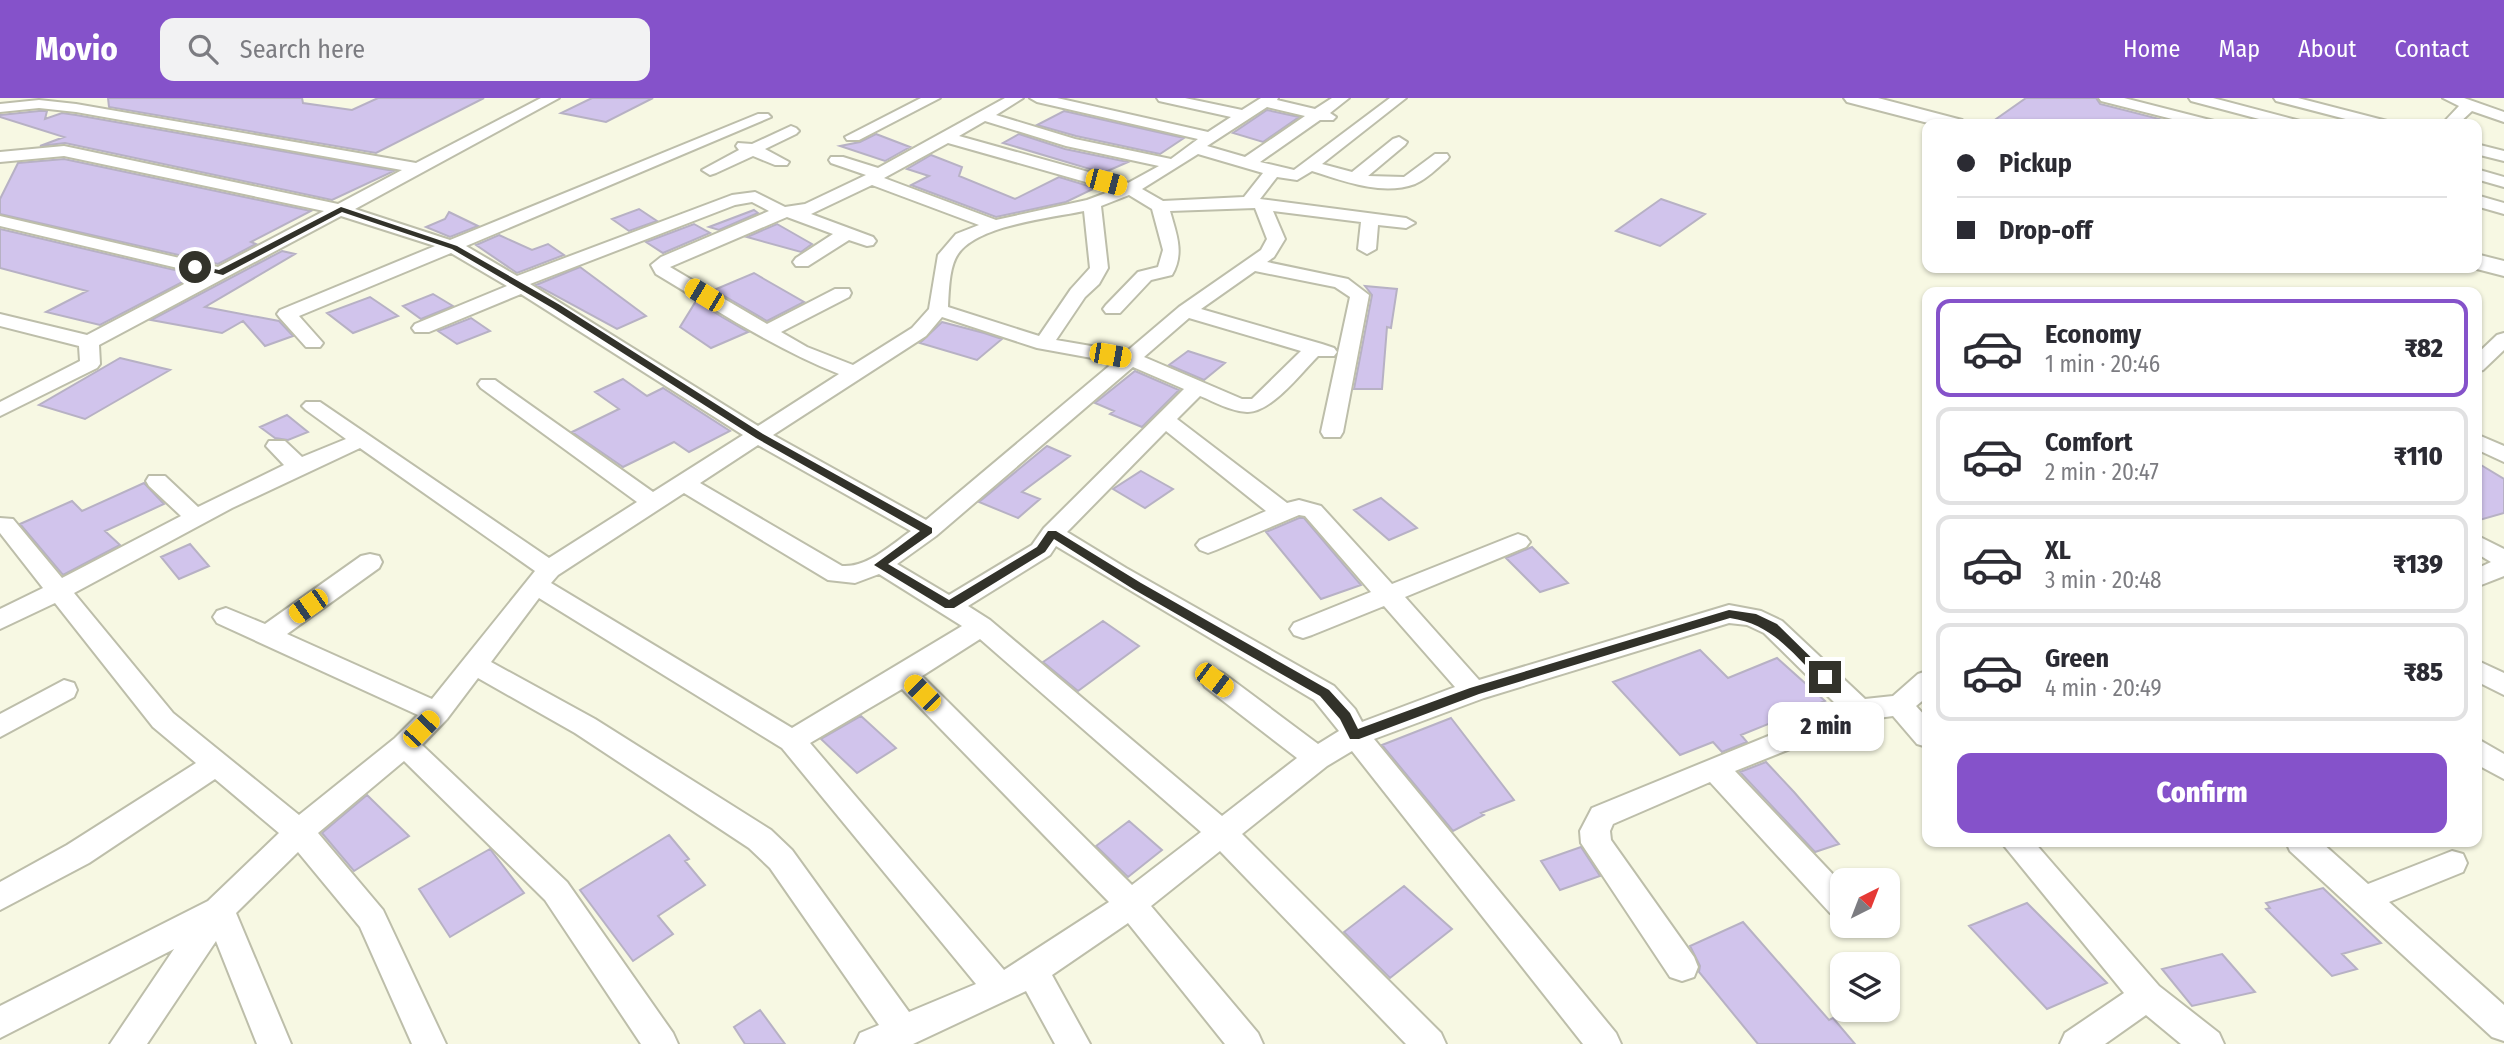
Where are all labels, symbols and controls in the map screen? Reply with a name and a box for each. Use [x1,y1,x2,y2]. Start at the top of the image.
search box [160,18,650,81]
text: Movio [35,29,118,69]
icon: search [184,30,222,68]
text: Search here [240,34,365,65]
text: Home [2123,35,2180,63]
text: Map [2218,35,2260,63]
text: About [2298,35,2356,63]
text: Contact [2394,35,2469,63]
text: Pickup [1999,148,2072,179]
car [1083,166,1130,198]
text: Drop-off [1999,215,2092,246]
route start [179,251,211,283]
car [681,275,728,315]
icon: car [1961,317,2024,380]
text: Economy [2045,319,2141,350]
text: ₹82 [2404,333,2443,364]
car [1088,341,1133,369]
text: 1 min · 20:46 [2045,350,2160,378]
icon: car [1961,425,2024,488]
text: Comfort [2045,427,2133,458]
text: ₹110 [2394,441,2443,472]
text: 2 min · 20:47 [2045,458,2159,486]
icon: car [1961,533,2024,596]
text: XL [2045,535,2071,566]
text: ₹139 [2393,549,2443,580]
text: 3 min · 20:48 [2045,566,2162,594]
car [285,585,332,627]
icon: car [1961,641,2024,704]
text: Green [2045,643,2109,674]
text: ₹85 [2403,657,2443,688]
car [1191,659,1238,701]
route end [1809,661,1841,693]
car [900,671,945,715]
text: 4 min · 20:49 [2045,674,2162,702]
callout: 2 min [1767,702,1883,750]
car [399,707,444,751]
text: 2 min [1801,712,1851,740]
button: Confirm [1957,753,2447,833]
north arrow [1830,868,1900,938]
map controls [1830,868,1900,1022]
button: layers [1830,952,1900,1022]

